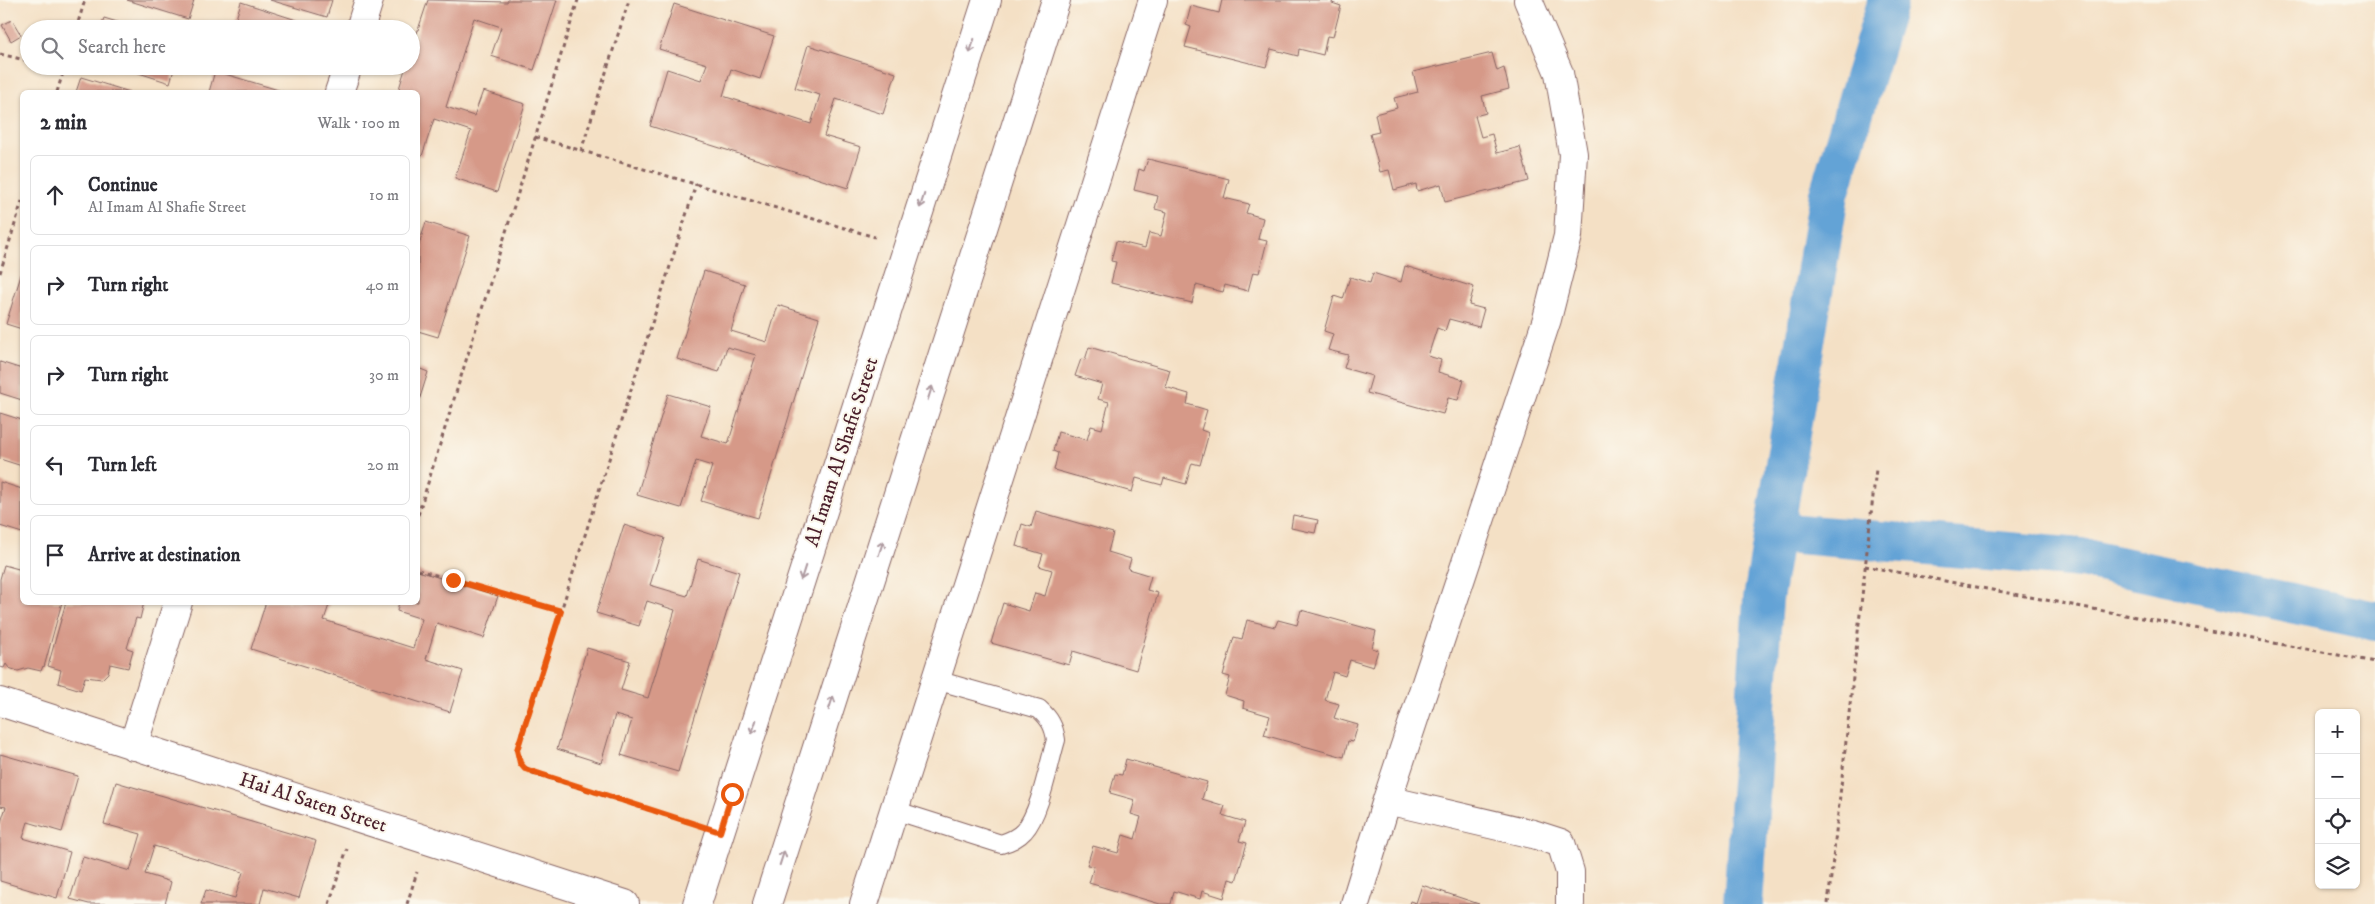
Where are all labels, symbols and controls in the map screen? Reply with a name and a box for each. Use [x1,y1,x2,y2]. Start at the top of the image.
search box [20,20,420,75]
icon: search [38,34,66,62]
text: Search here [78,36,166,59]
one-way arrow [966,38,976,54]
text: 2 min [40,110,87,136]
text: Walk · 100 m [318,113,400,133]
text: Continue [88,174,158,197]
icon: ahead [41,181,69,209]
text: 10 m [369,185,399,205]
one-way arrow [917,193,926,208]
text: Al Imam Al Shafie Street [88,197,246,217]
icon: right [41,271,69,299]
text: Turn right [88,274,168,297]
text: 40 m [366,275,399,295]
street label: Al Imam Al Shafie Street [800,354,884,550]
icon: right [41,361,69,389]
text: Turn right [88,364,168,387]
text: 30 m [369,365,399,385]
one-way arrow [926,386,935,401]
icon: left [41,451,69,479]
text: Turn left [88,454,157,477]
text: 20 m [367,455,399,475]
one-way arrow [876,540,886,556]
icon: arrive [41,541,69,569]
text: Arrive at destination [88,544,240,567]
one-way arrow [798,564,807,580]
route end [442,569,465,592]
one-way arrow [827,695,837,711]
map controls [2315,709,2360,889]
button: + [2315,709,2360,754]
one-way arrow [748,719,758,735]
button: − [2315,754,2360,799]
street label: Hai Al Saten Street [236,767,390,839]
route start [721,783,744,806]
button: locate [2315,799,2360,844]
button: layers [2315,844,2360,889]
one-way arrow [778,850,787,866]

